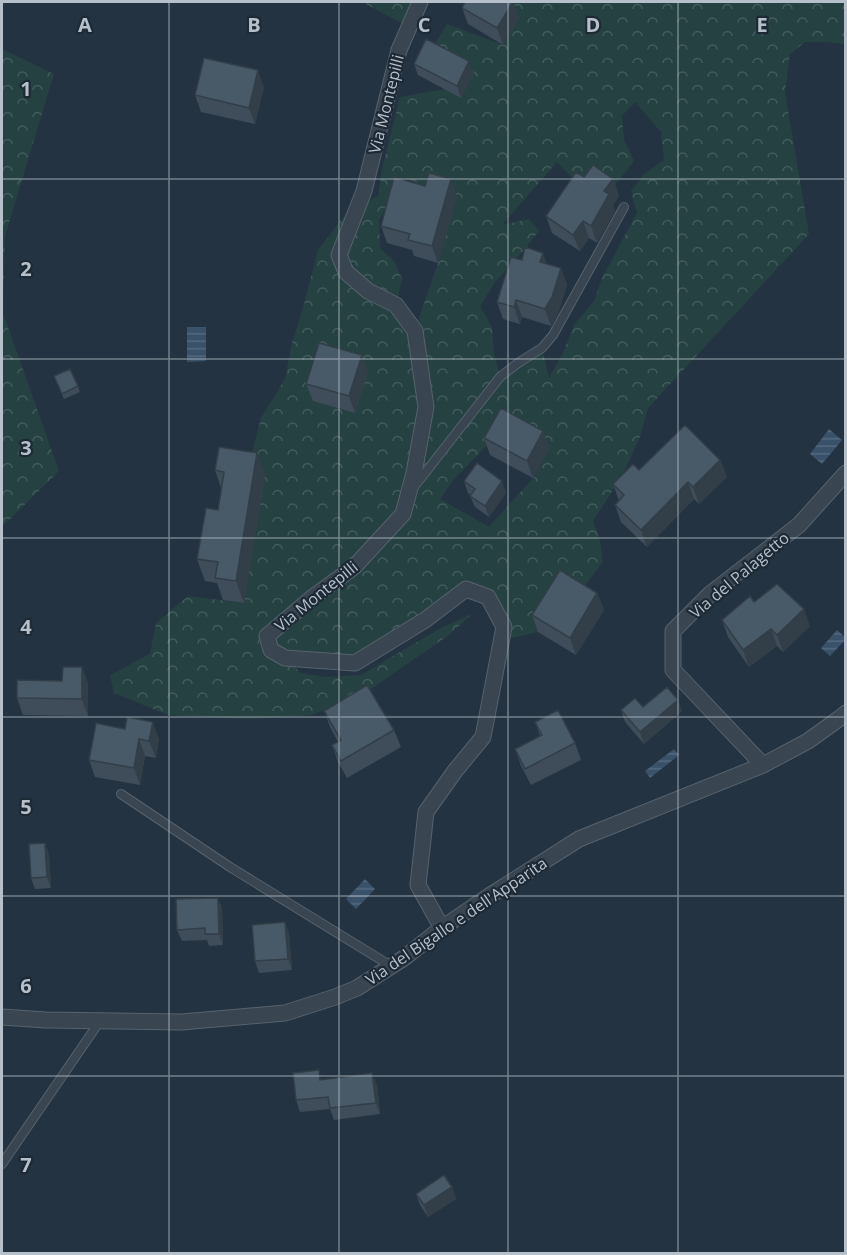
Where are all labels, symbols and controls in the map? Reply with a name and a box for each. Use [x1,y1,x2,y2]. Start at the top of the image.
text: A [78,11,92,38]
text: B [247,11,261,38]
text: C [418,11,431,38]
text: D [586,11,600,38]
text: E [756,11,768,38]
street label: Via Montepilli [363,52,409,156]
text: 1 [20,75,32,102]
text: 2 [20,255,32,282]
text: 3 [20,434,32,461]
street label: Via del Palagetto [685,527,793,623]
street label: Via Montepilli [270,556,362,636]
text: 4 [20,613,32,640]
text: 5 [20,793,32,820]
street label: Via del Bigallo e dell'Apparita [361,852,551,990]
text: 6 [20,972,32,999]
text: 7 [20,1151,32,1178]

